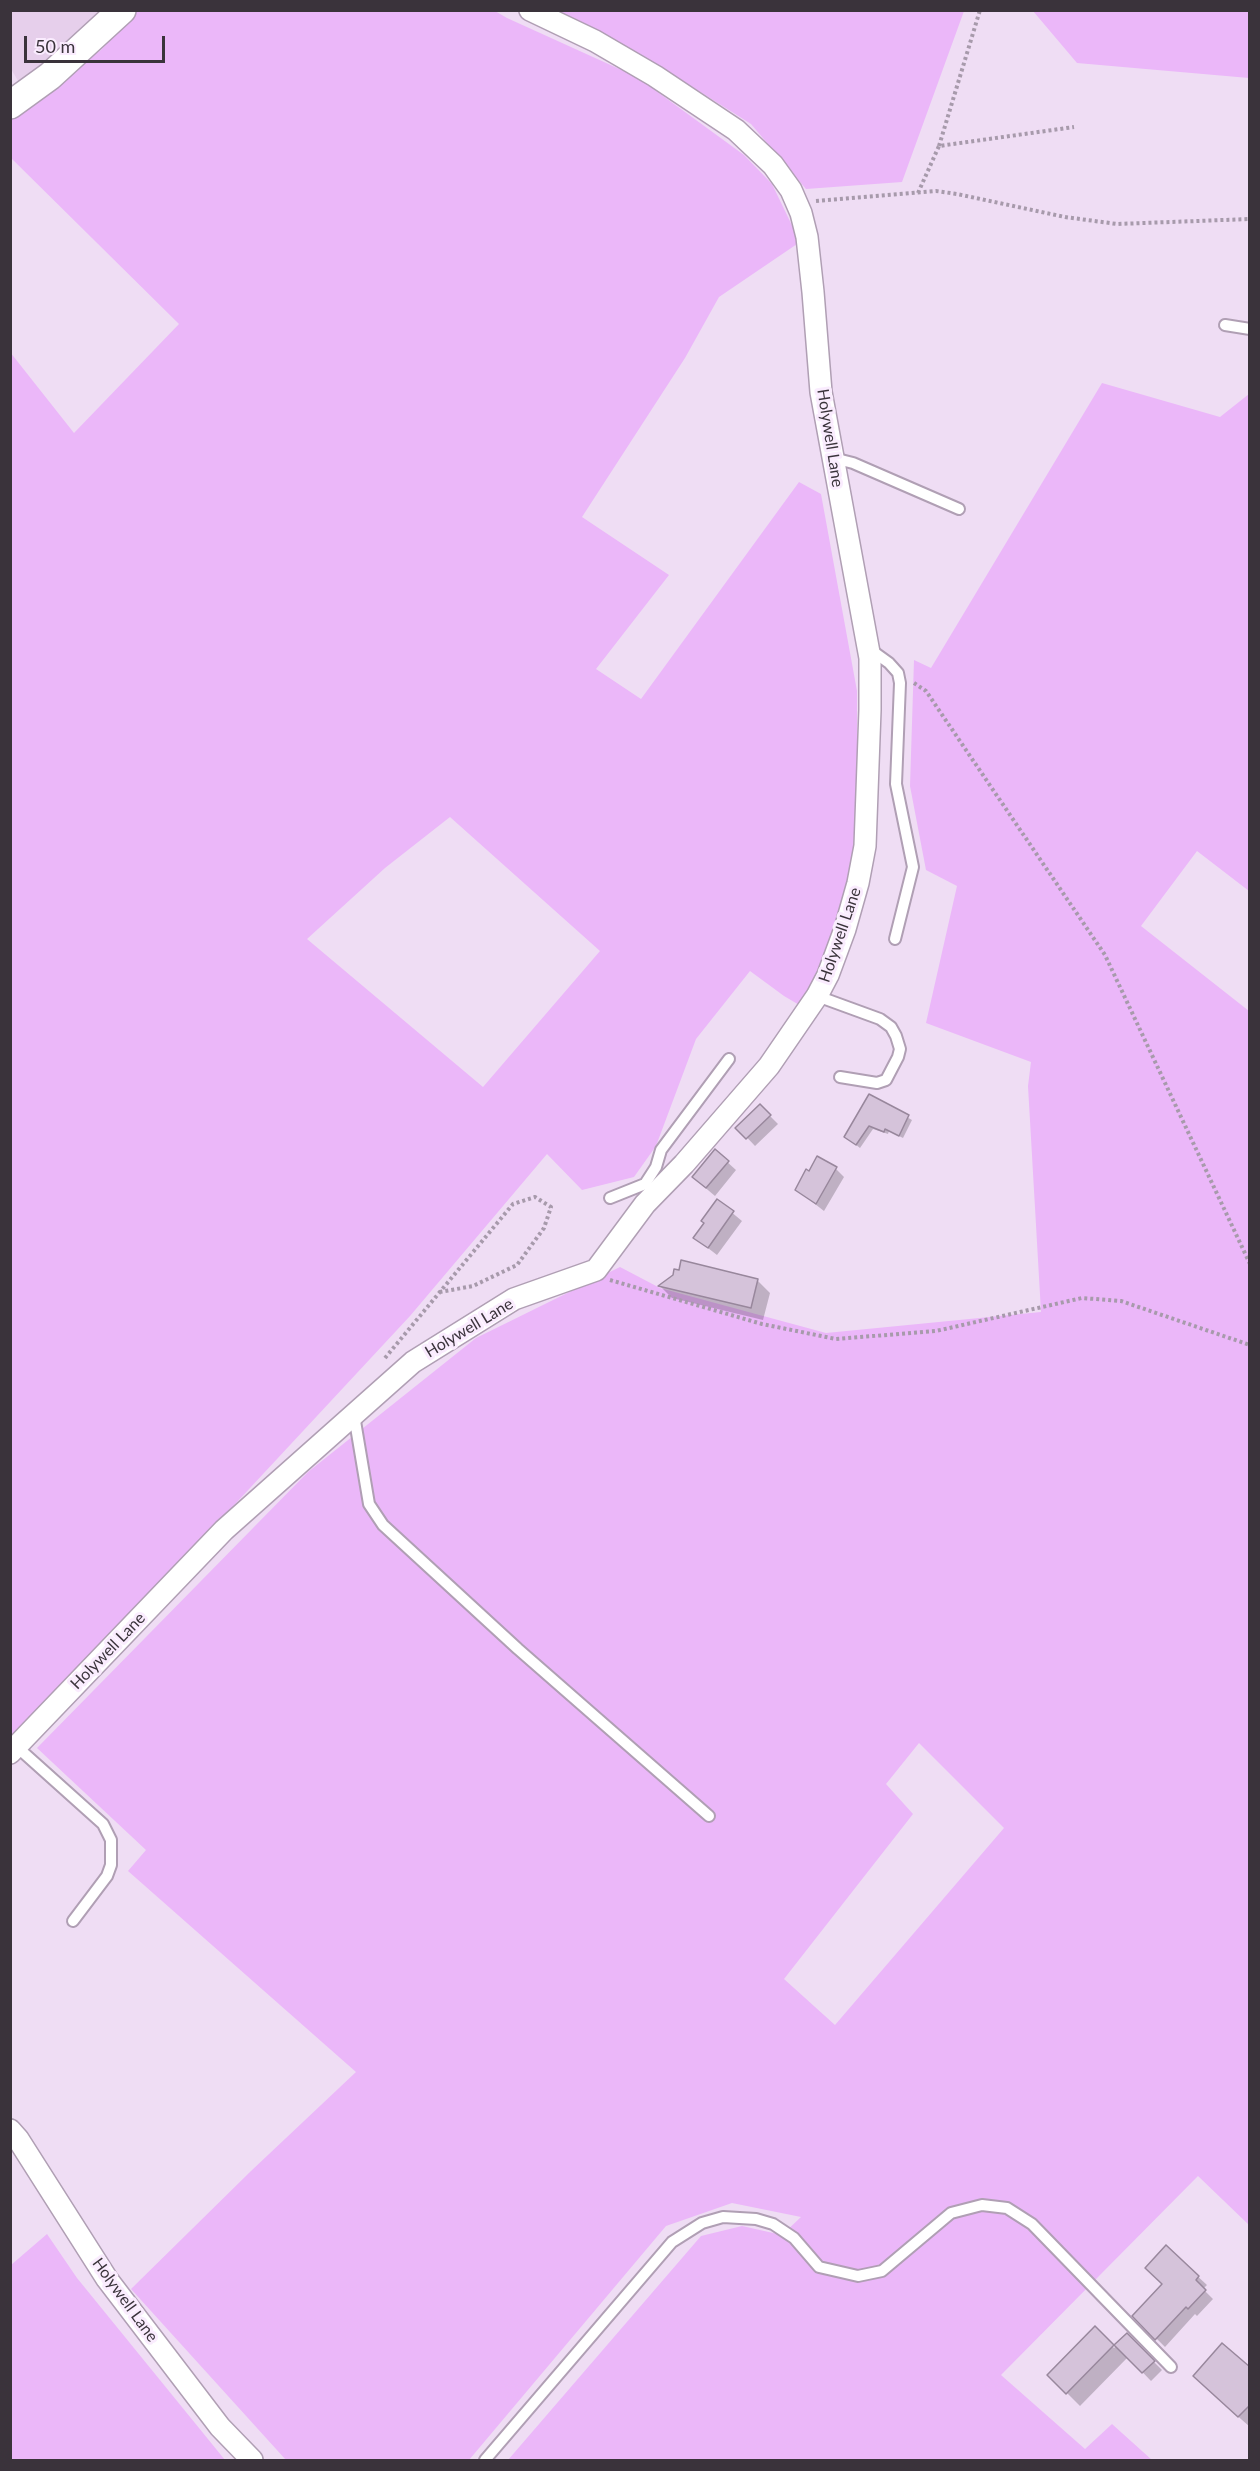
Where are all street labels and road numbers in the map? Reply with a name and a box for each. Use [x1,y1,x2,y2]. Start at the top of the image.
street label: Holywell Lane [813,388,847,488]
street label: Holywell Lane [815,885,865,985]
street label: Holywell Lane [422,1294,516,1362]
street label: Holywell Lane [67,1609,149,1693]
street label: Holywell Lane [88,2254,162,2346]

